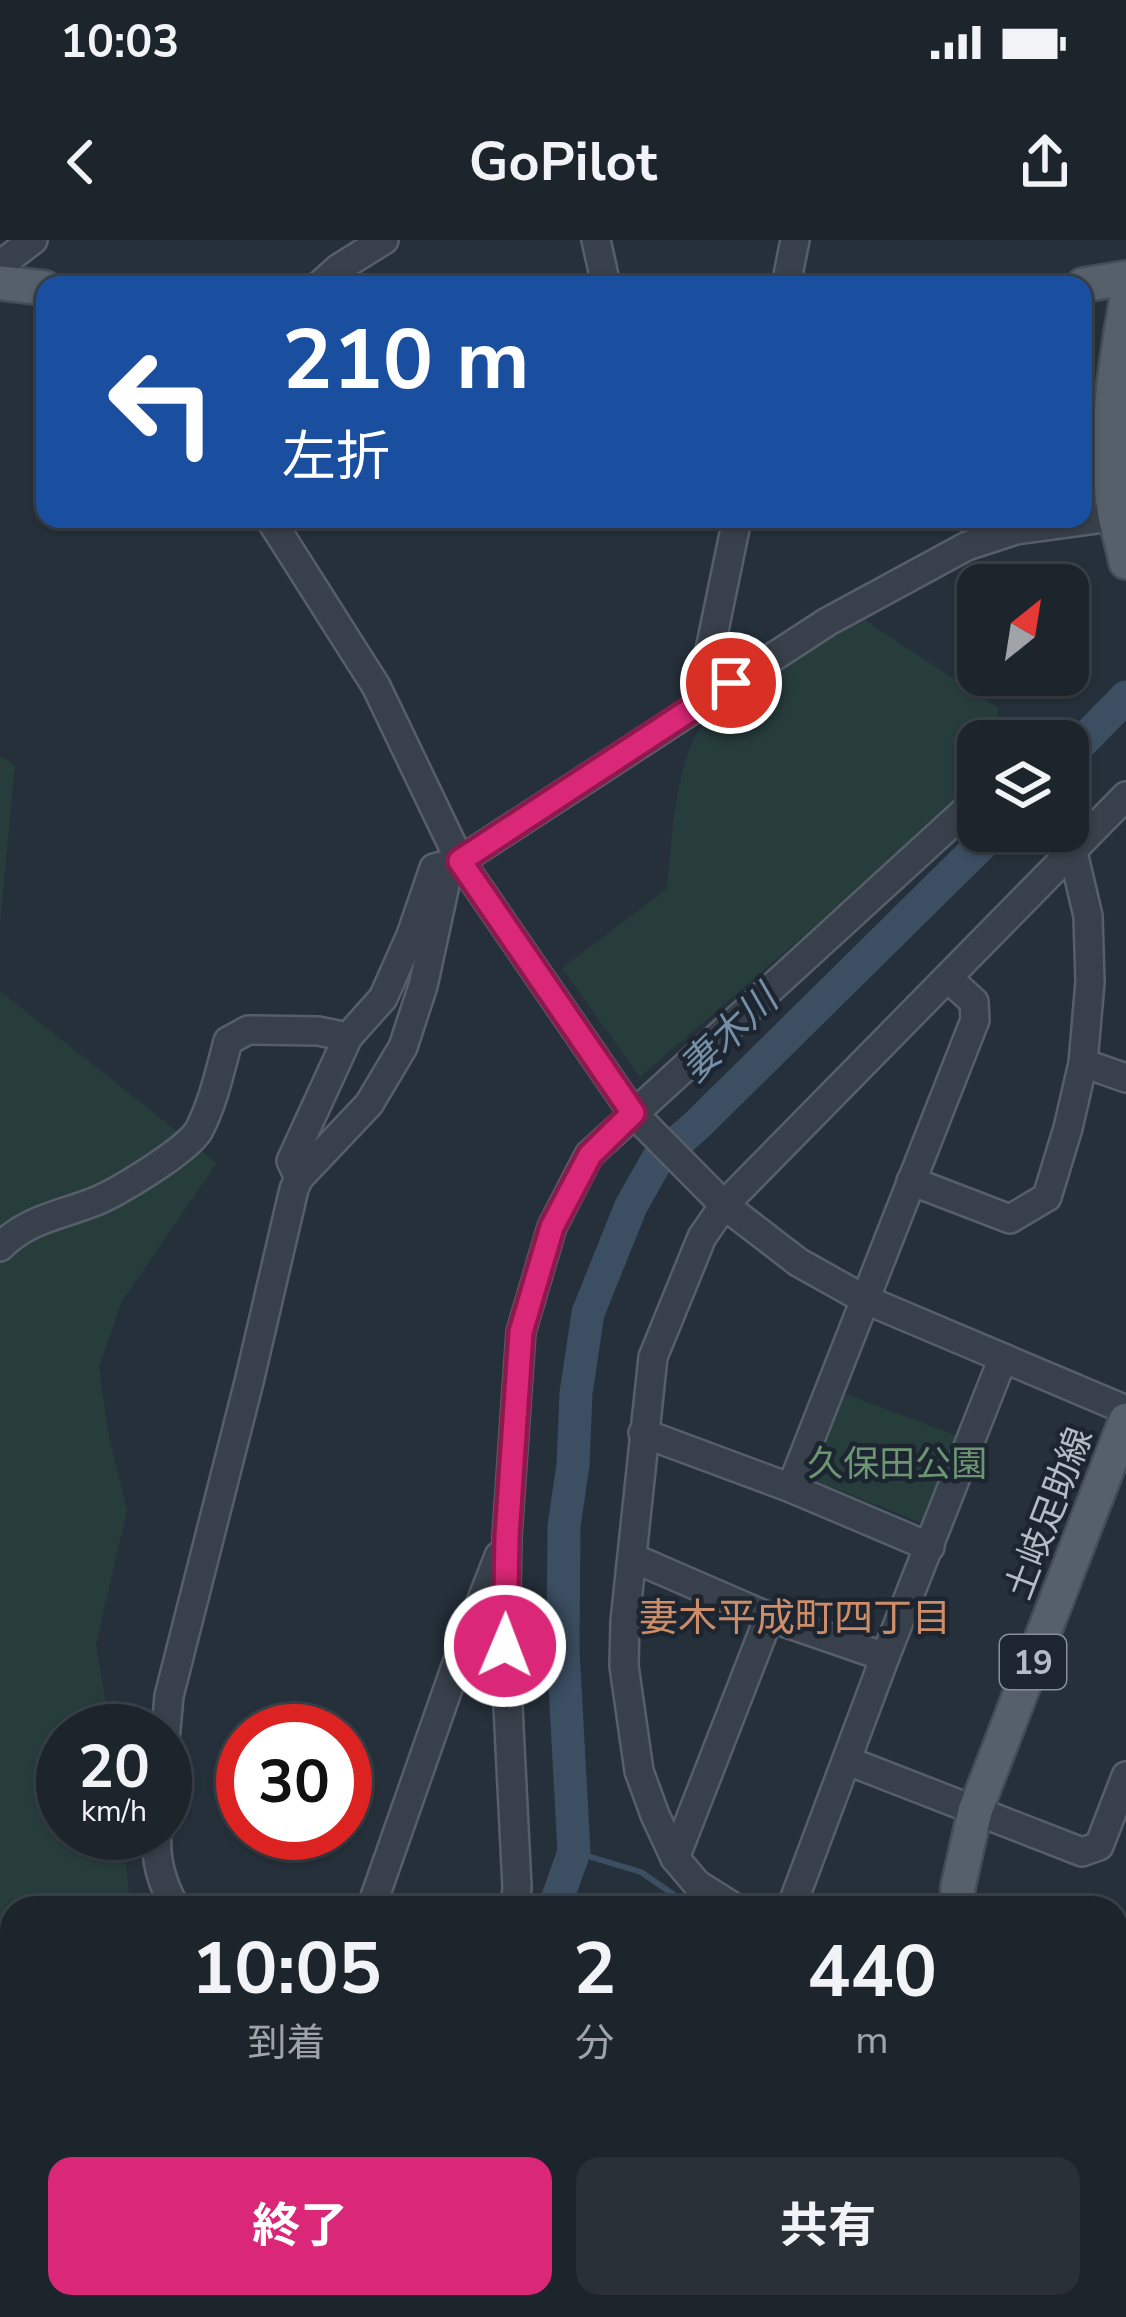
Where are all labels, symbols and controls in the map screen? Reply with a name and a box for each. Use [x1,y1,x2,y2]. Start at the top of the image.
text: 10:03 [60,12,179,73]
text: GoPilot [469,125,657,199]
icon: back [48,129,114,195]
icon: share [1012,129,1078,195]
text: 210 m [282,303,530,418]
icon: left [84,324,240,480]
text: 左折 [282,420,390,494]
north arrow [957,564,1089,696]
map controls [957,564,1089,852]
pin [680,632,782,734]
icon: arrive [698,650,764,716]
button: layers [957,720,1089,852]
water label: 妻木川 [669,972,792,1094]
street label: 土岐足助線 [994,1421,1105,1606]
park label: 久保田公園 [807,1440,987,1489]
position arrow [442,1583,568,1709]
district label: 妻木平成町四丁目 [639,1592,951,1645]
road number: 19 [1000,1635,1066,1689]
speed limit sign: 30 [216,1704,372,1860]
text: 20 [78,1726,150,1808]
text: km/h [81,1791,147,1832]
text: 10:05 [191,1920,382,2018]
text: 2 [573,1920,616,2018]
text: 440 [807,1923,937,2021]
text: m [855,2014,889,2067]
text: 到着 [247,2017,325,2070]
text: 分 [575,2017,614,2070]
button: 終了 [48,2157,552,2295]
button: 共有 [576,2157,1080,2295]

